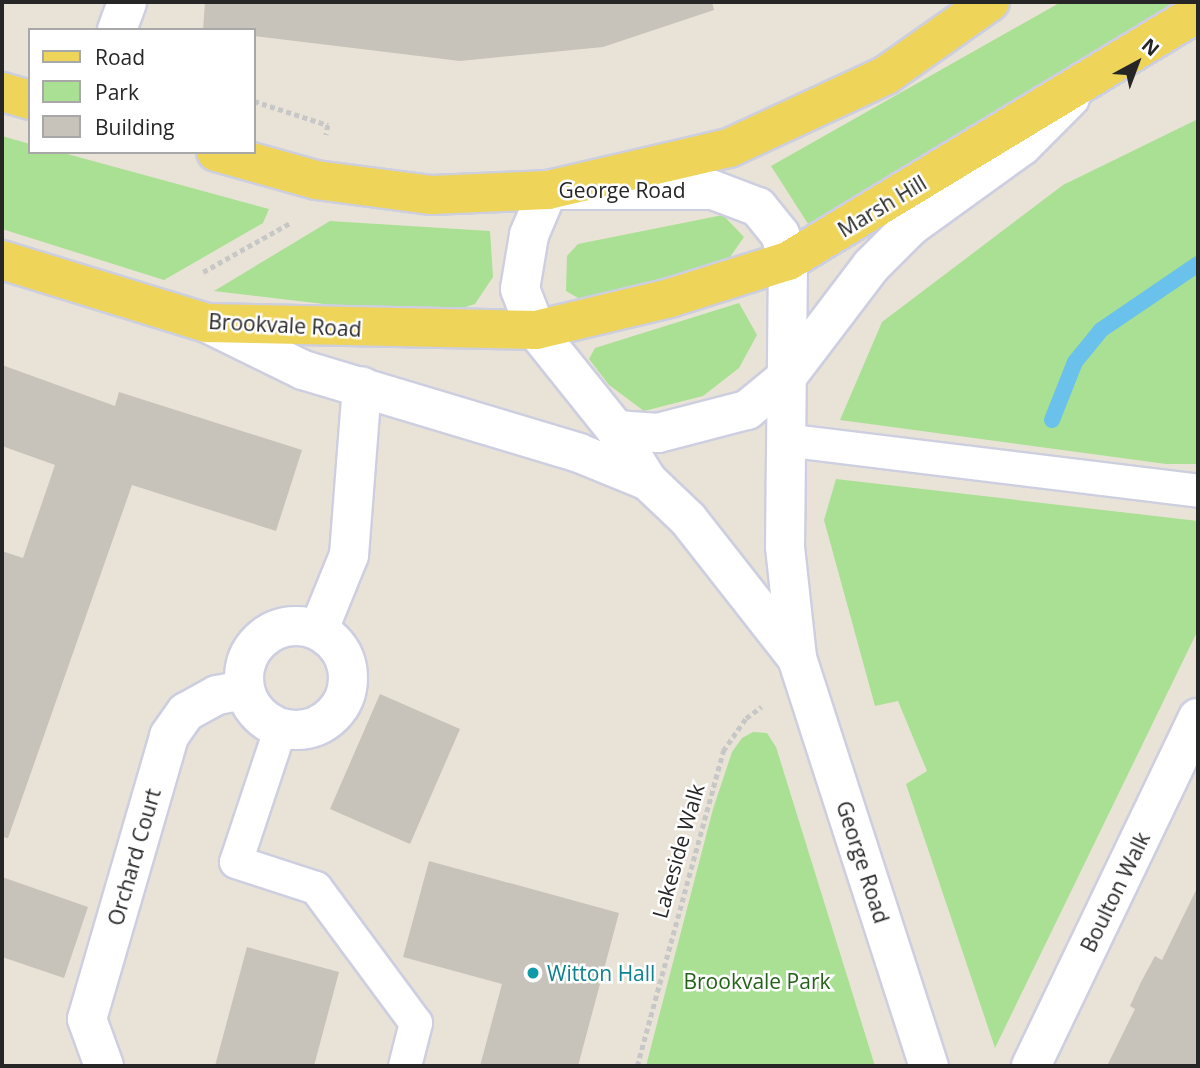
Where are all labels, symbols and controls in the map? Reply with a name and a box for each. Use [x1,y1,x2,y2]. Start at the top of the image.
legend [28,28,256,154]
north arrow [1102,28,1172,98]
text: N [1136,32,1165,62]
text: Road [95,43,145,71]
text: Park [95,78,139,106]
text: Building [95,113,174,141]
street label: Marsh Hill [833,170,931,242]
street label: George Road [558,177,686,203]
street label: Brookvale Road [208,308,362,342]
street label: Lakeside Walk [647,781,709,921]
street label: Orchard Court [102,786,166,928]
street label: George Road [831,798,895,926]
street label: Boulton Walk [1075,828,1155,956]
place label: Witton Hall [547,960,655,986]
marker: Witton Hall [525,965,541,981]
park label: Brookvale Park [683,968,831,994]

